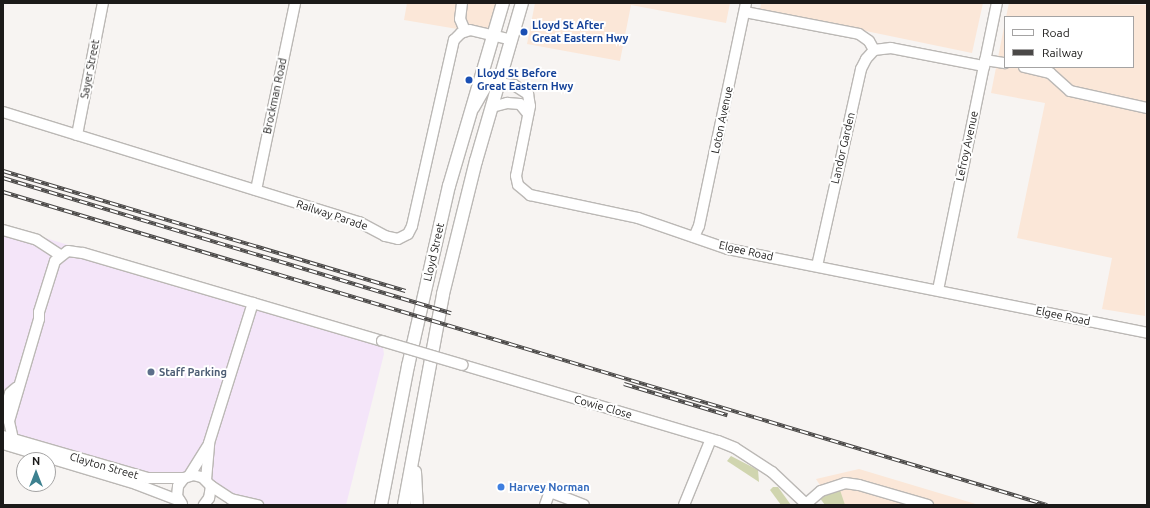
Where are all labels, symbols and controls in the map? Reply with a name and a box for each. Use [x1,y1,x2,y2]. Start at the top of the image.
legend [1004,16,1134,68]
place label: Lloyd St After Great Eastern Hwy [532,19,628,45]
text: Road [1042,26,1070,39]
marker: Lloyd St After Great Eastern Hwy [519,27,529,37]
street label: Sayer Street [78,38,102,100]
text: Railway [1042,46,1083,59]
street label: Brockman Road [260,57,290,135]
place label: Lloyd St Before Great Eastern Hwy [477,67,573,93]
marker: Lloyd St Before Great Eastern Hwy [464,75,474,85]
street label: Loton Avenue [708,85,736,155]
street label: Lefroy Avenue [953,110,981,182]
street label: Landor Garden [828,111,858,185]
street label: Railway Parade [295,197,369,233]
street label: Lloyd Street [421,221,447,283]
street label: Elgee Road [718,238,774,264]
street label: Elgee Road [1035,304,1091,328]
place label: Staff Parking [159,365,227,379]
marker: Staff Parking [146,367,156,377]
street label: Cowie Close [572,392,634,422]
street label: Clayton Street [68,450,140,482]
north arrow [16,452,56,492]
text: N [32,455,40,467]
place label: Harvey Norman [509,480,590,494]
marker: Harvey Norman [496,482,506,492]

